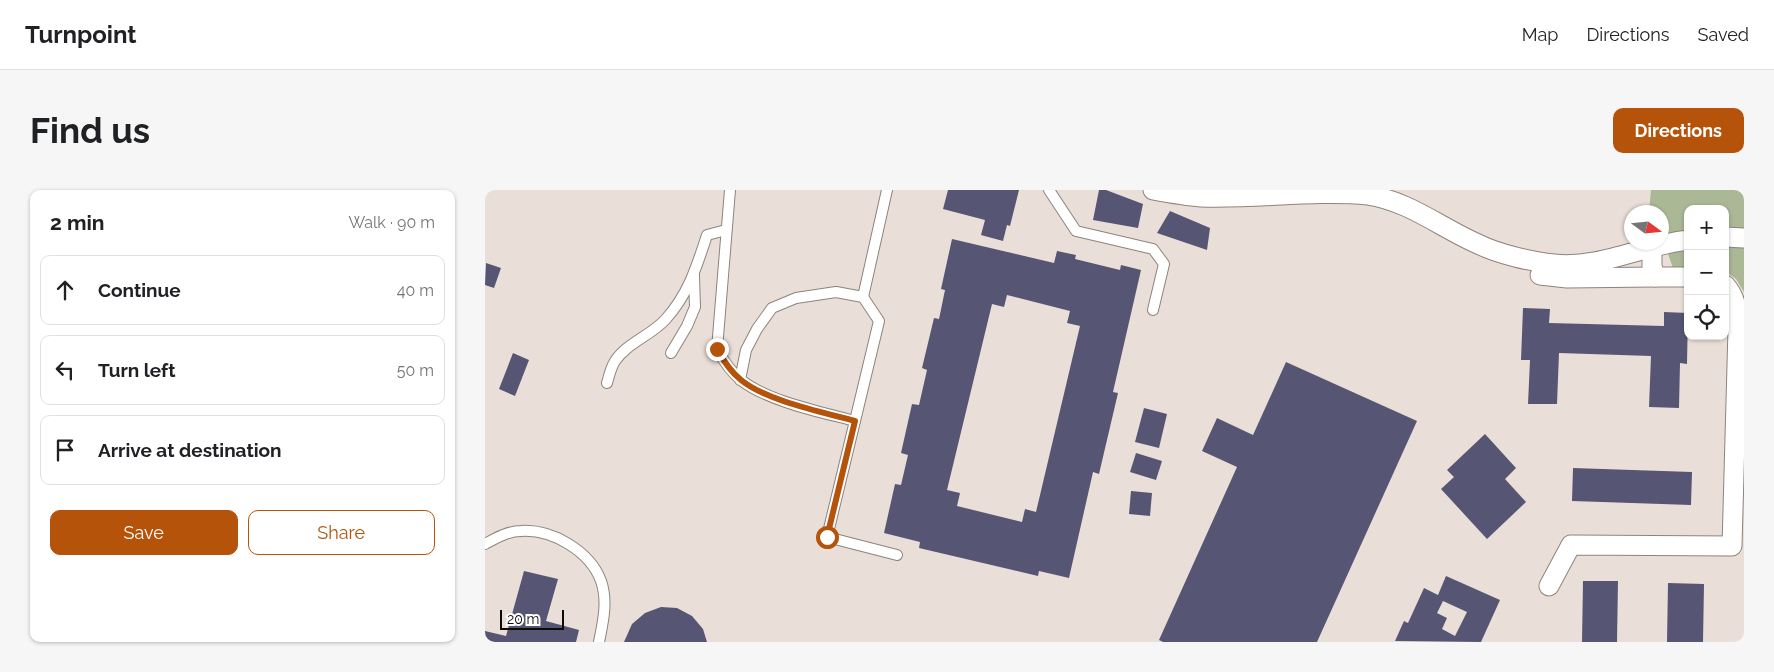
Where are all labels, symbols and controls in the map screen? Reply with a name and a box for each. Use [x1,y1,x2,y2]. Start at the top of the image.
text: Turnpoint [25,20,137,49]
text: Map [1522,24,1558,45]
text: Directions [1586,24,1670,45]
text: Saved [1698,24,1749,45]
button: Directions [1613,108,1744,153]
text: Find us [30,110,150,151]
north arrow [1624,205,1669,250]
map controls [1684,205,1729,340]
button: + [1684,205,1729,250]
text: 2 min [50,210,104,235]
text: Walk · 90 m [348,213,435,232]
button: − [1684,250,1729,295]
icon: ahead [51,276,79,304]
text: Continue [98,279,181,301]
text: 40 m [397,281,434,300]
button: locate [1684,295,1729,340]
route end [706,338,729,361]
icon: left [51,356,79,384]
text: Turn left [98,359,175,381]
text: 50 m [397,361,434,380]
icon: arrive [51,436,79,464]
text: Arrive at destination [98,439,282,461]
button: Save [50,510,238,555]
button: Share [248,510,435,555]
route start [816,526,839,549]
scale bar [500,607,564,630]
text: 20 m [507,611,539,627]

